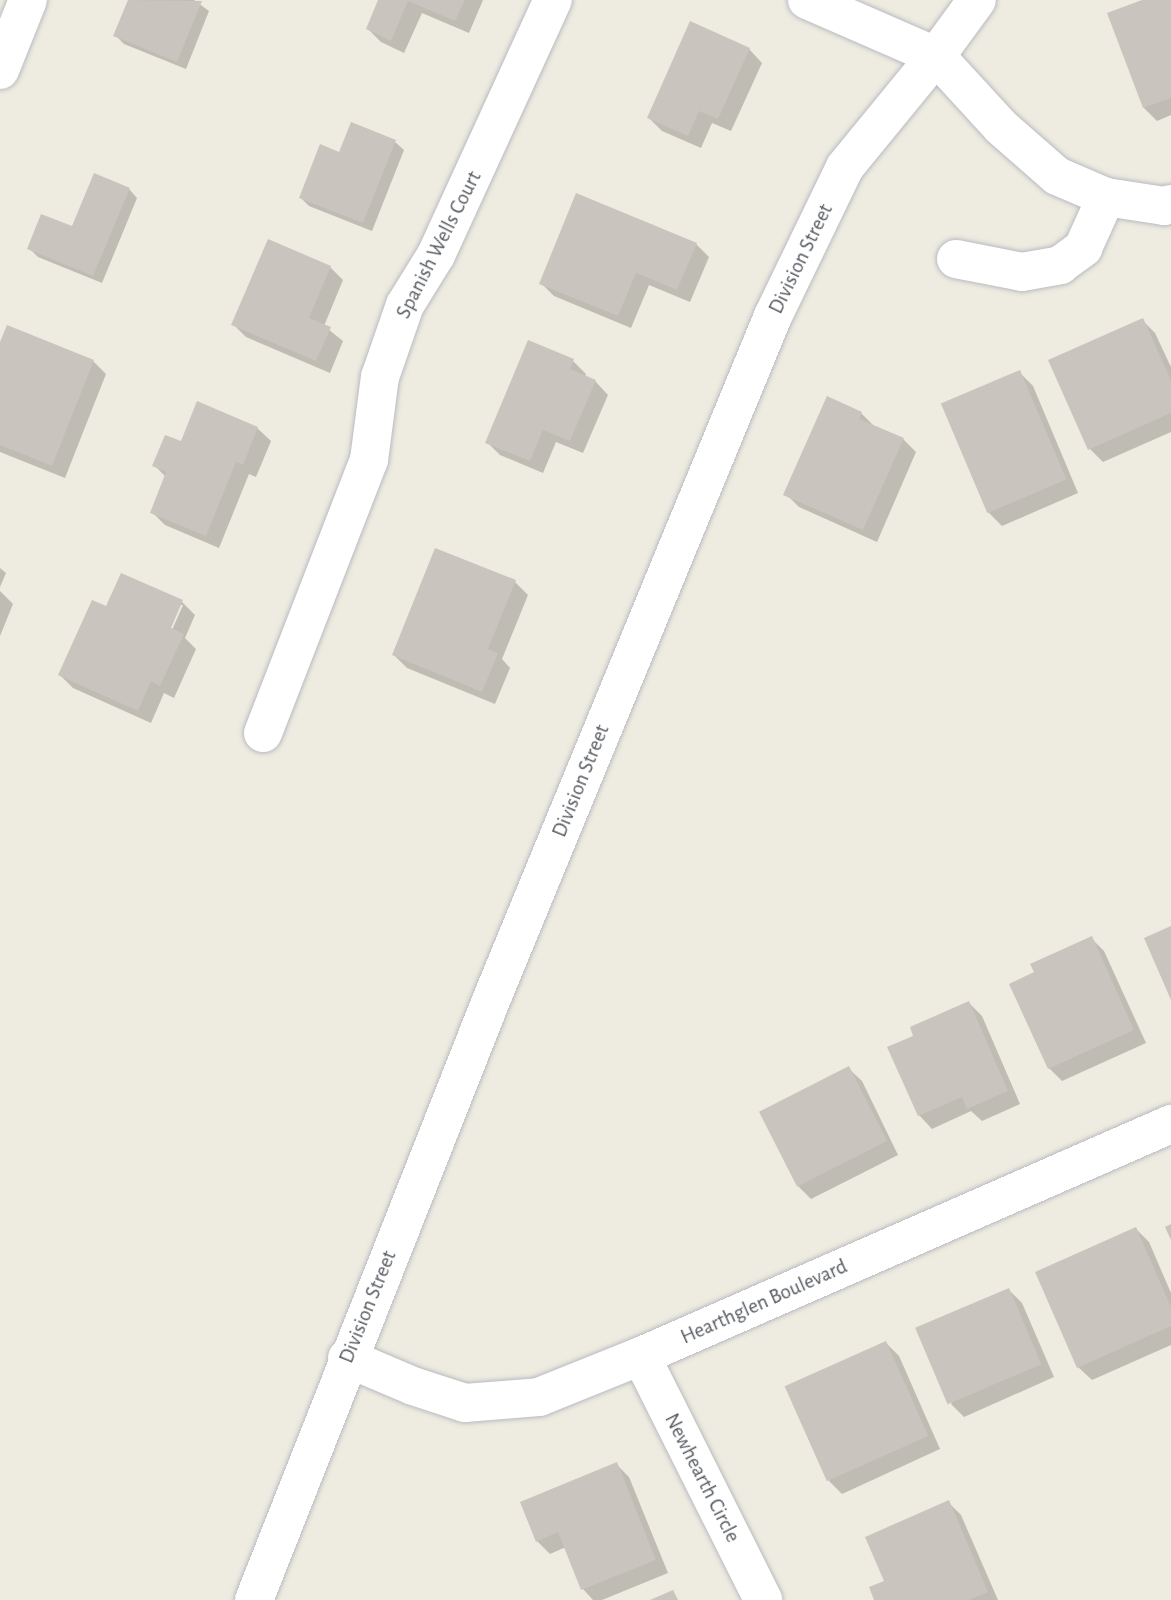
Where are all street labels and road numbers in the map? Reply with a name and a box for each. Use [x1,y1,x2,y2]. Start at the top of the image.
street label: Spanish Wells Court [391,167,487,323]
street label: Division Street [764,200,838,318]
street label: Division Street [547,721,615,841]
street label: Division Street [334,1247,402,1367]
street label: Hearthglen Boulevard [677,1254,851,1350]
street label: Newhearth Circle [659,1409,745,1547]

